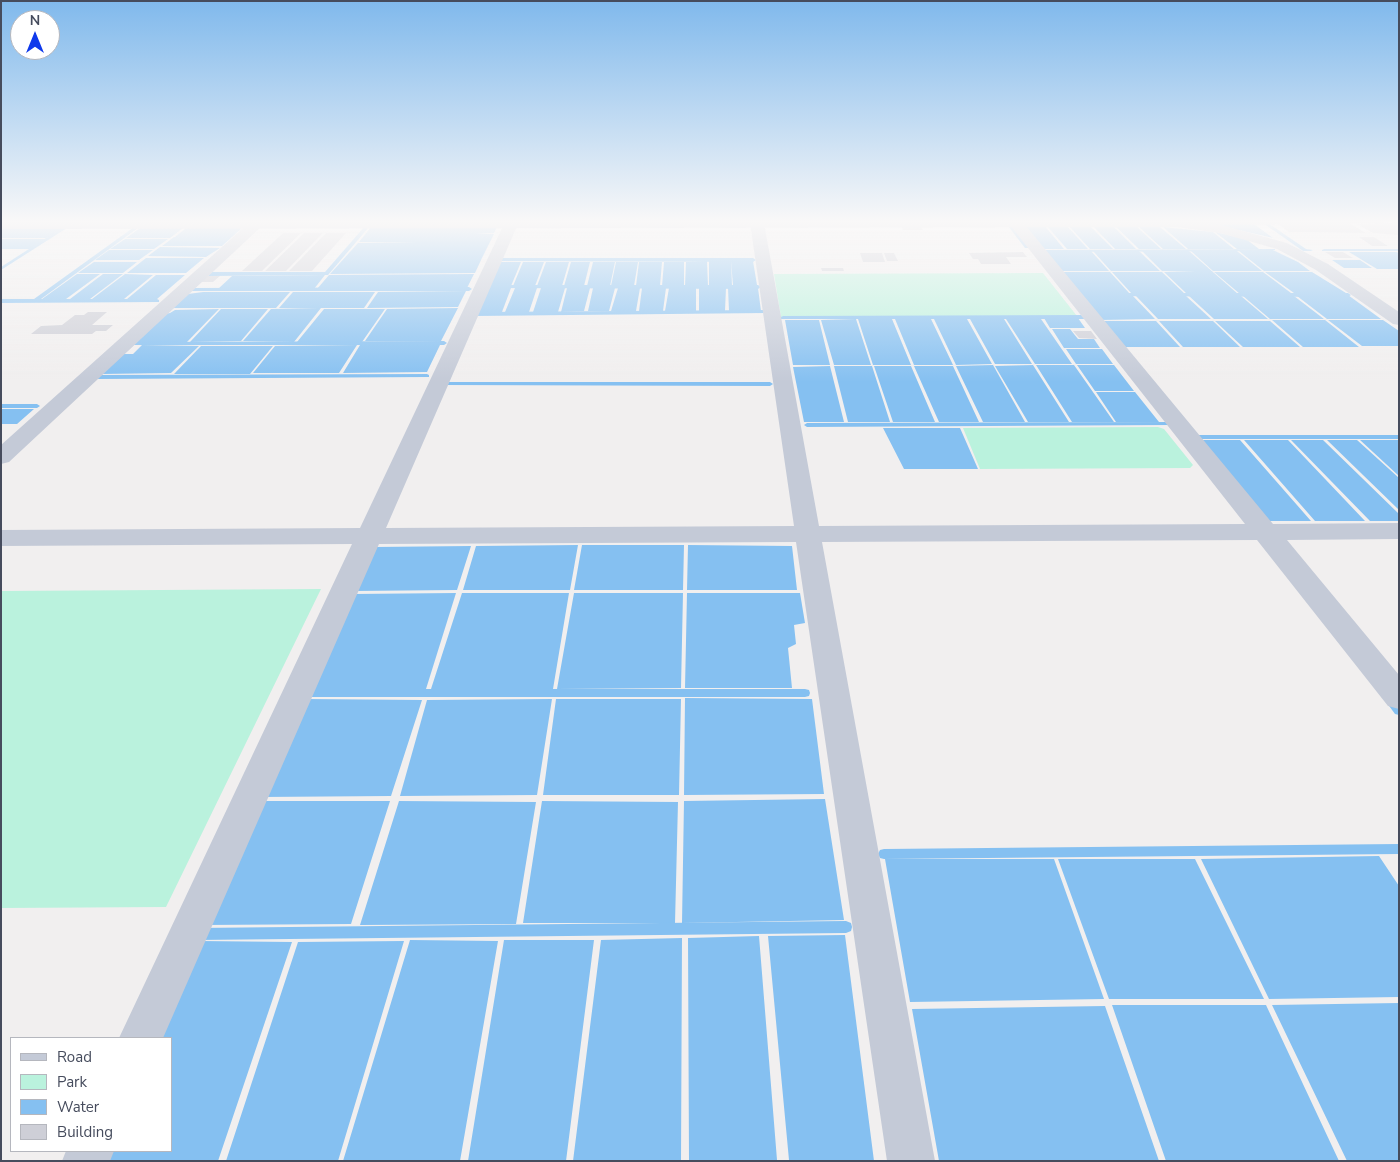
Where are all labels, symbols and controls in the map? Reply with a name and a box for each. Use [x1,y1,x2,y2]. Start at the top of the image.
north arrow [10,10,60,60]
text: N [30,11,40,30]
legend [10,1037,172,1152]
text: Road [57,1047,92,1067]
text: Park [57,1072,87,1092]
text: Water [57,1097,99,1117]
text: Building [57,1122,113,1142]

